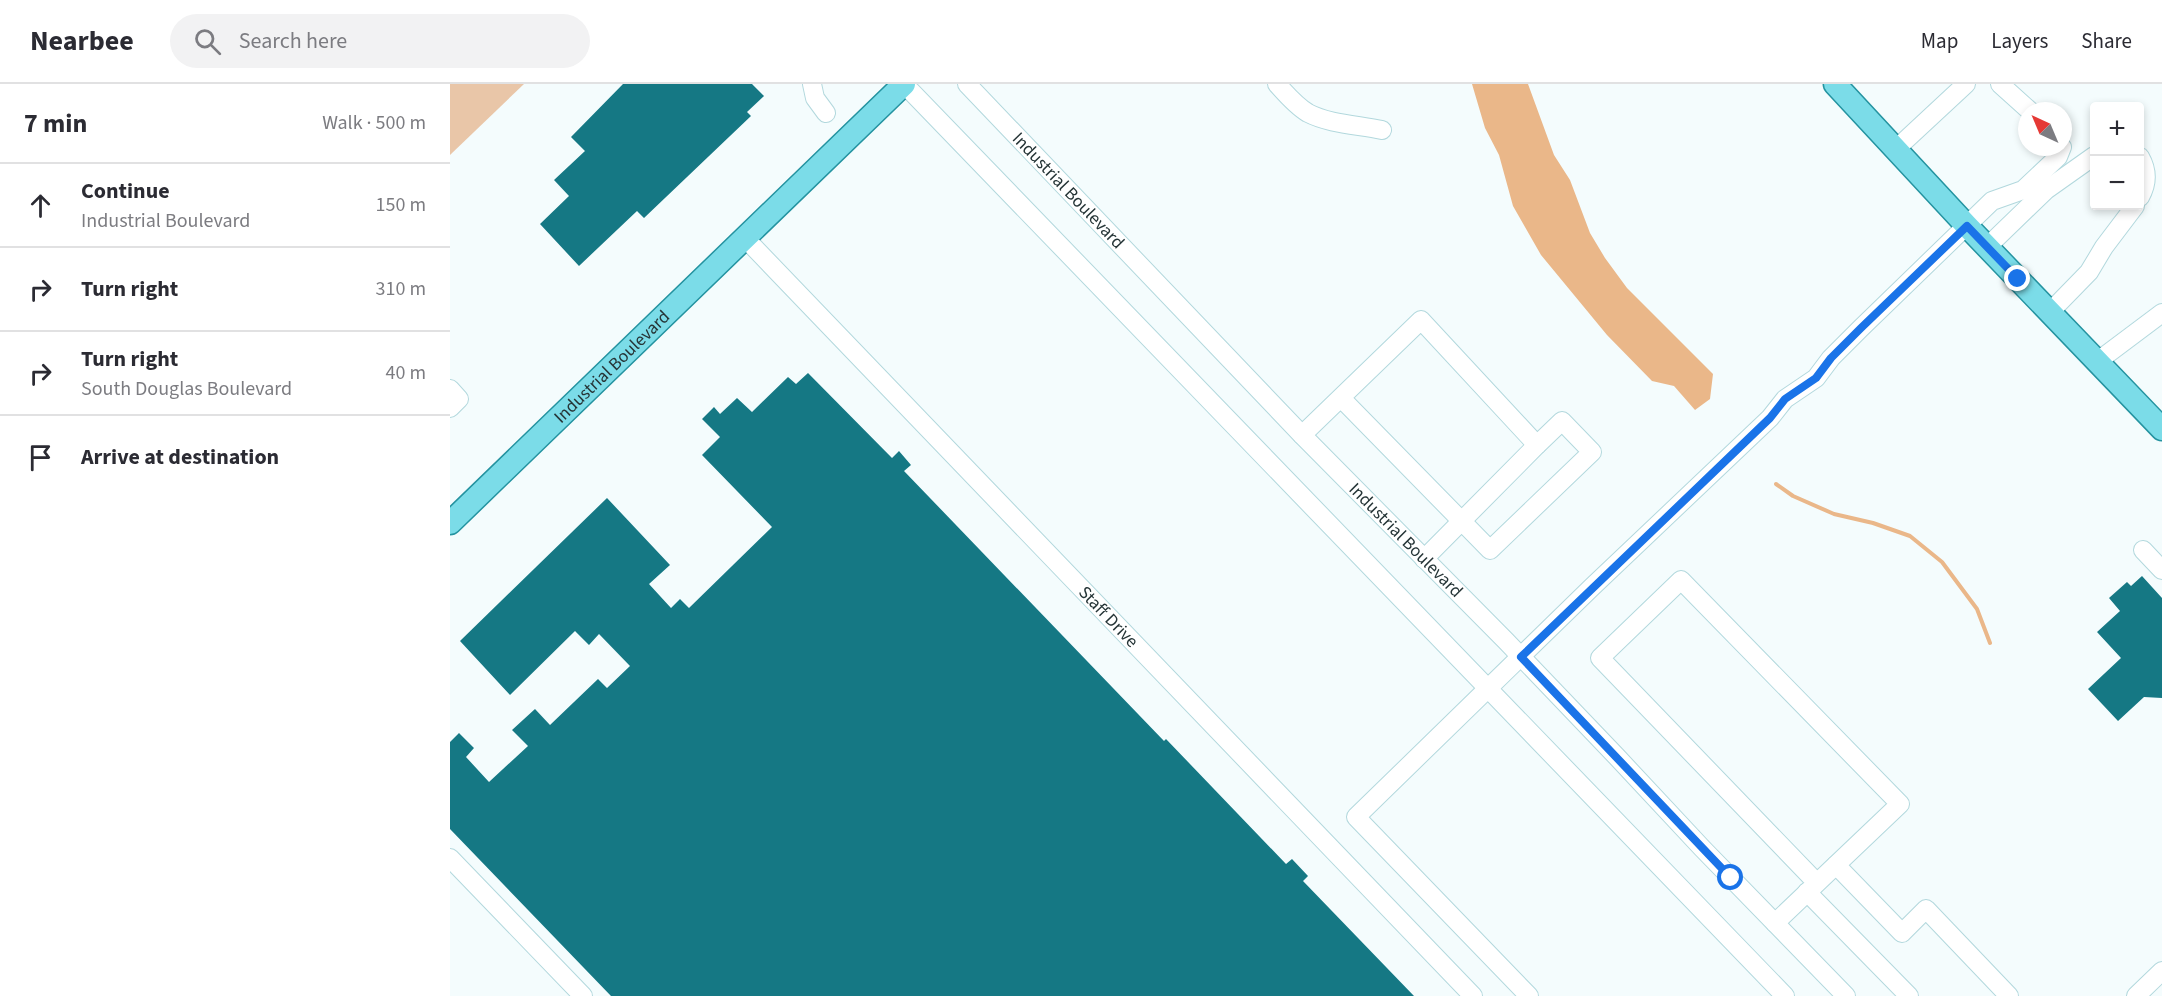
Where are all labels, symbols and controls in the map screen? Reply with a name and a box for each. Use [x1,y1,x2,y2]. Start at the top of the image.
search box [170,14,590,68]
text: Nearbee [30,21,134,61]
icon: search [191,25,224,58]
text: Search here [239,25,347,57]
text: Map [1921,26,1958,56]
text: Layers [1991,26,2048,56]
text: Share [2081,26,2132,56]
north arrow [2018,102,2072,156]
map controls [2090,102,2144,210]
button: + [2090,102,2144,156]
text: 7 min [24,105,87,142]
text: Walk · 500 m [322,109,426,137]
street label: Industrial Boulevard [1007,127,1130,254]
button: − [2090,156,2144,210]
text: Continue [81,175,170,207]
icon: ahead [24,189,57,222]
text: 150 m [376,191,426,219]
text: Industrial Boulevard [81,207,250,235]
route end [2004,265,2030,291]
icon: right [24,273,57,306]
text: Turn right [81,273,178,305]
text: 310 m [376,275,426,303]
street label: Industrial Boulevard [548,305,675,429]
text: Turn right [81,343,178,375]
icon: right [24,357,57,390]
text: 40 m [386,359,426,387]
text: South Douglas Boulevard [81,375,292,403]
icon: arrive [24,441,57,474]
text: Arrive at destination [81,441,279,473]
street label: Industrial Boulevard [1343,477,1469,603]
street label: Staff Drive [1073,580,1144,653]
route start [1717,864,1743,890]

